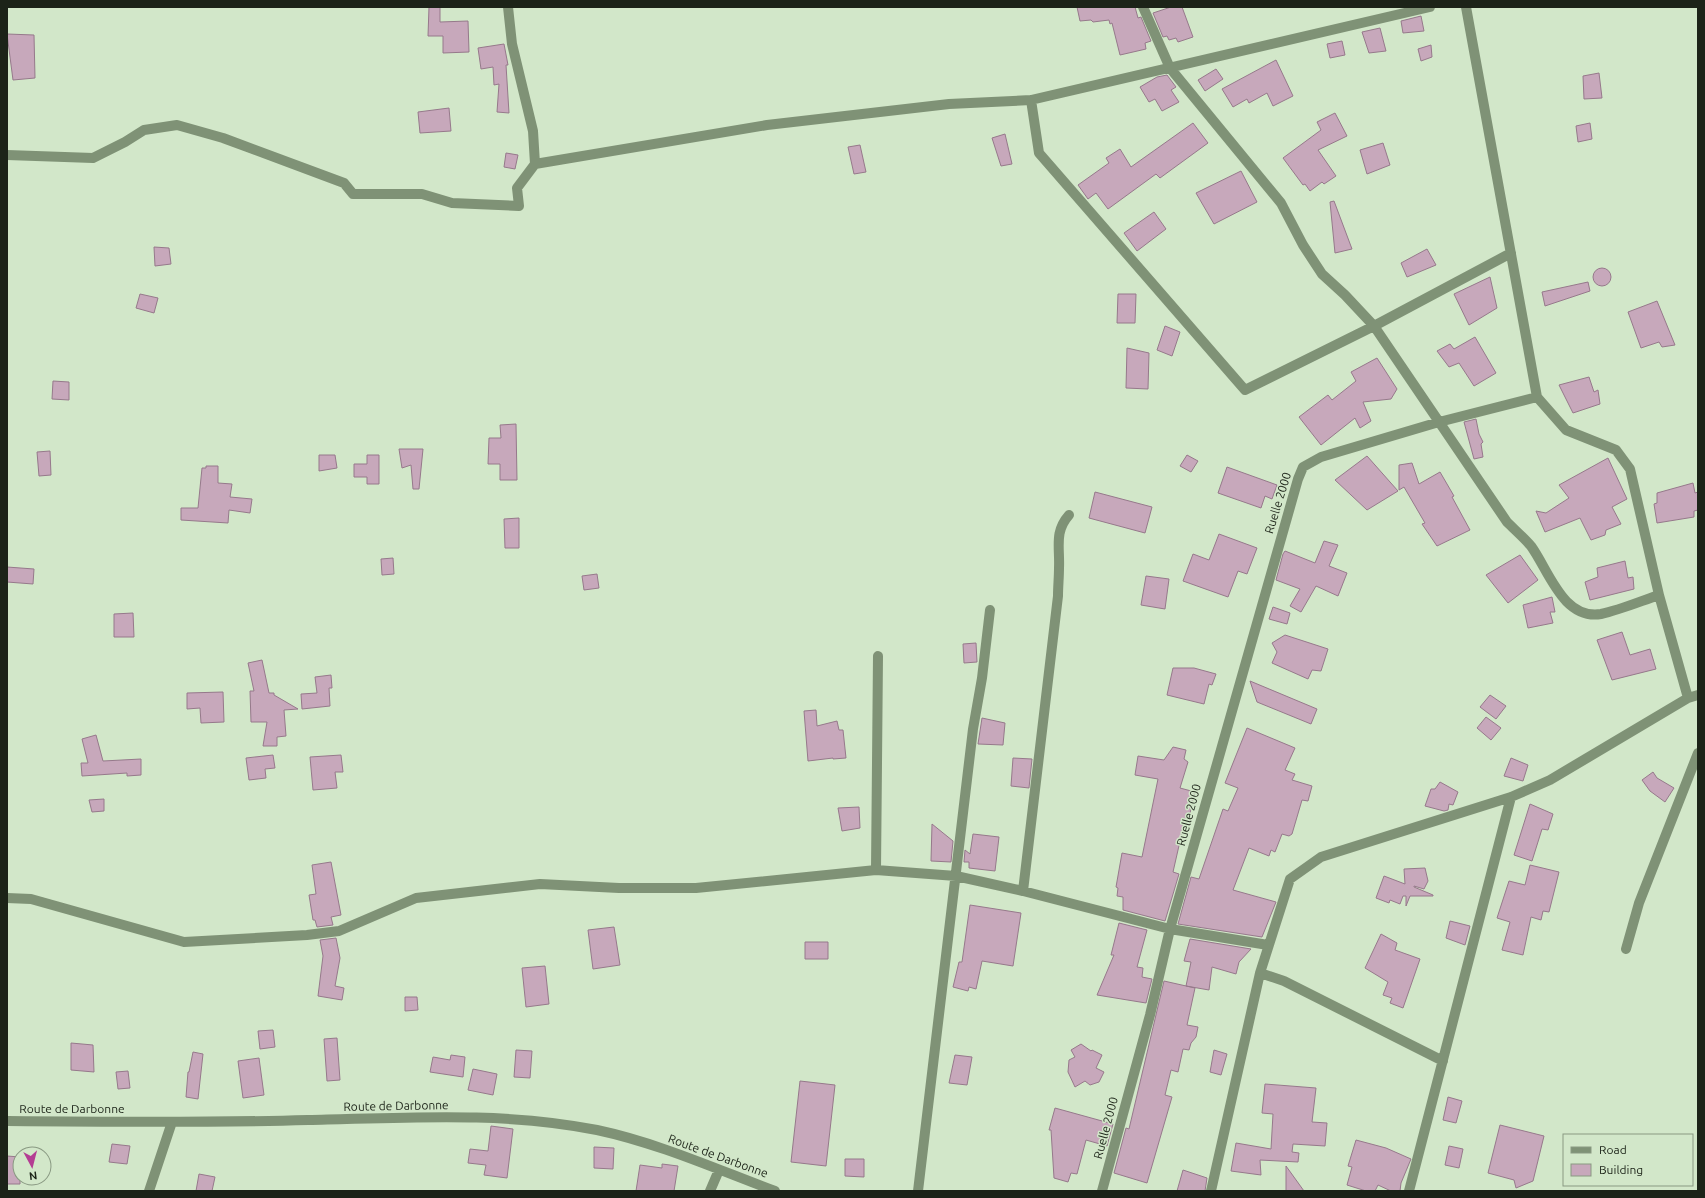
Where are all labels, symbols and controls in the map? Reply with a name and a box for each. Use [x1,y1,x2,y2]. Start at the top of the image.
street label: Ruelle 2000 [1262,470,1293,535]
street label: Ruelle 2000 [1174,782,1203,847]
street label: Ruelle 2000 [1091,1095,1120,1160]
street label: Route de Darbonne [343,1098,449,1113]
street label: Route de Darbonne [19,1102,125,1115]
street label: Route de Darbonne [666,1131,770,1180]
legend [1563,1134,1693,1186]
text: Road [1599,1143,1627,1156]
north arrow [12,1146,52,1186]
text: Building [1599,1163,1643,1176]
text: N [28,1169,38,1182]

